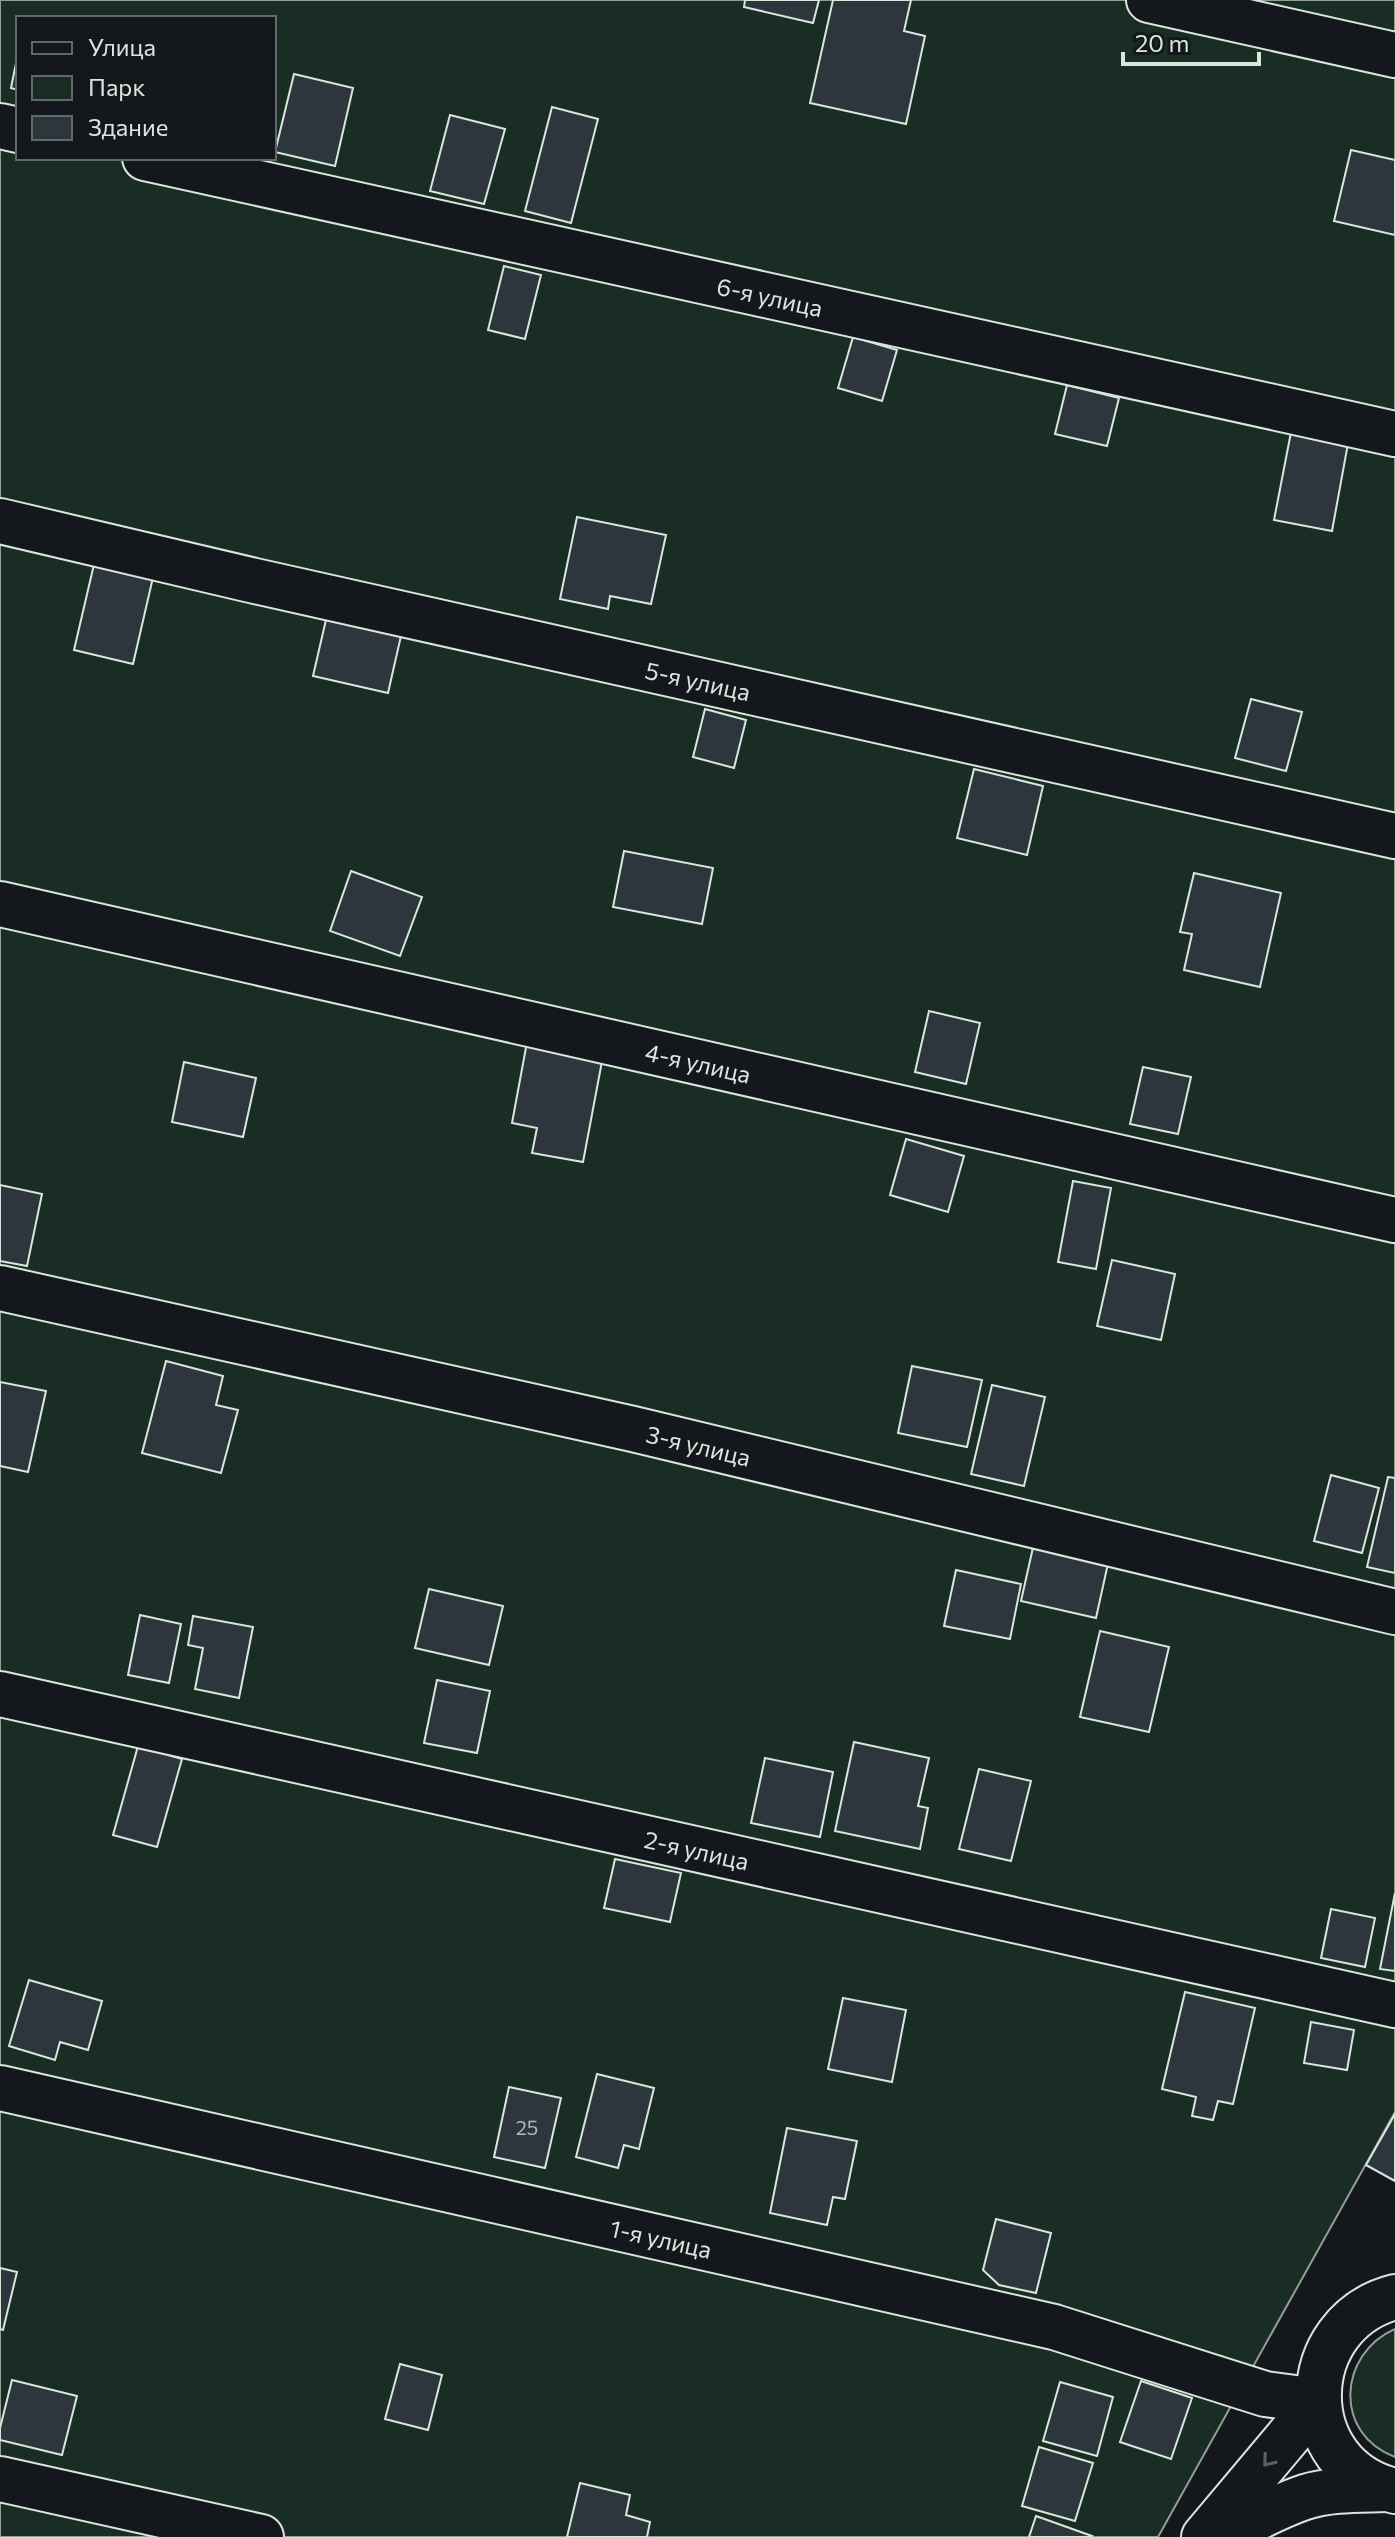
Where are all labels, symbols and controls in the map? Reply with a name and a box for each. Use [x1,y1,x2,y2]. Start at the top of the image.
legend [16,16,276,160]
scale bar [1123,16,1259,66]
text: 20 m [1135,28,1189,57]
text: Улица [88,32,156,61]
text: Парк [88,72,145,101]
text: Здание [88,112,168,141]
street label: 6-я улица [714,270,826,322]
street label: 5-я улица [643,654,753,706]
street label: 4-я улица [643,1036,754,1088]
street label: 3-я улица [643,1418,754,1471]
street label: 2-я улица [642,1824,752,1875]
house number: 25 [516,2115,538,2139]
street label: 1-я улица [608,2212,715,2264]
one-way arrow [1263,2452,1278,2466]

